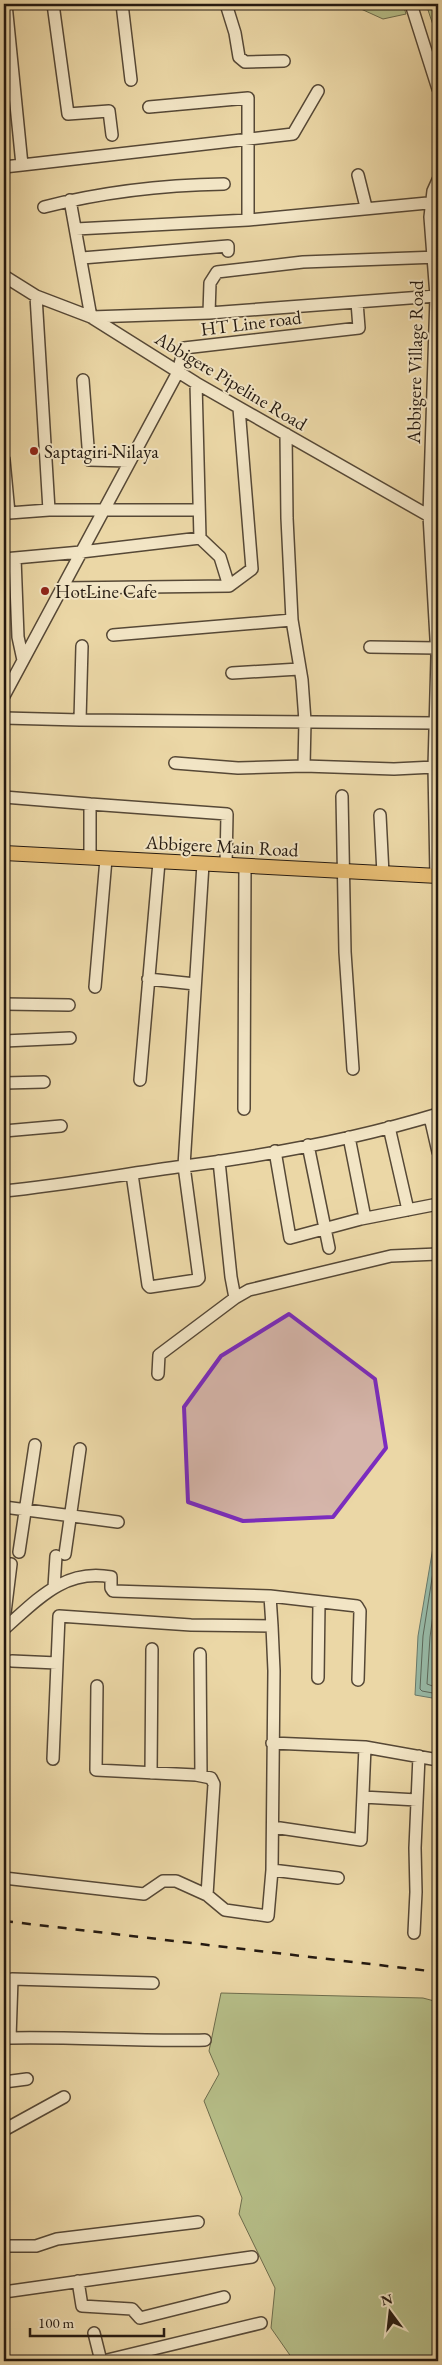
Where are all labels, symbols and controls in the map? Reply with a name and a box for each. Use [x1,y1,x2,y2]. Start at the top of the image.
street label: Abbigere Village Road [401,280,429,445]
street label: HT Line road [199,304,303,342]
street label: Abbigere Pipeline Road [149,325,312,437]
place label: Saptagiri Nilaya [44,439,159,464]
marker: Saptagiri Nilaya [28,445,40,457]
place label: HotLine Cafe [55,579,157,604]
marker: HotLine Cafe [39,585,51,597]
street label: Abbigere Main Road [144,829,300,863]
north arrow [364,2288,414,2338]
text: N [379,2289,395,2310]
scale bar [30,2305,164,2337]
text: 100 m [38,2313,75,2332]

